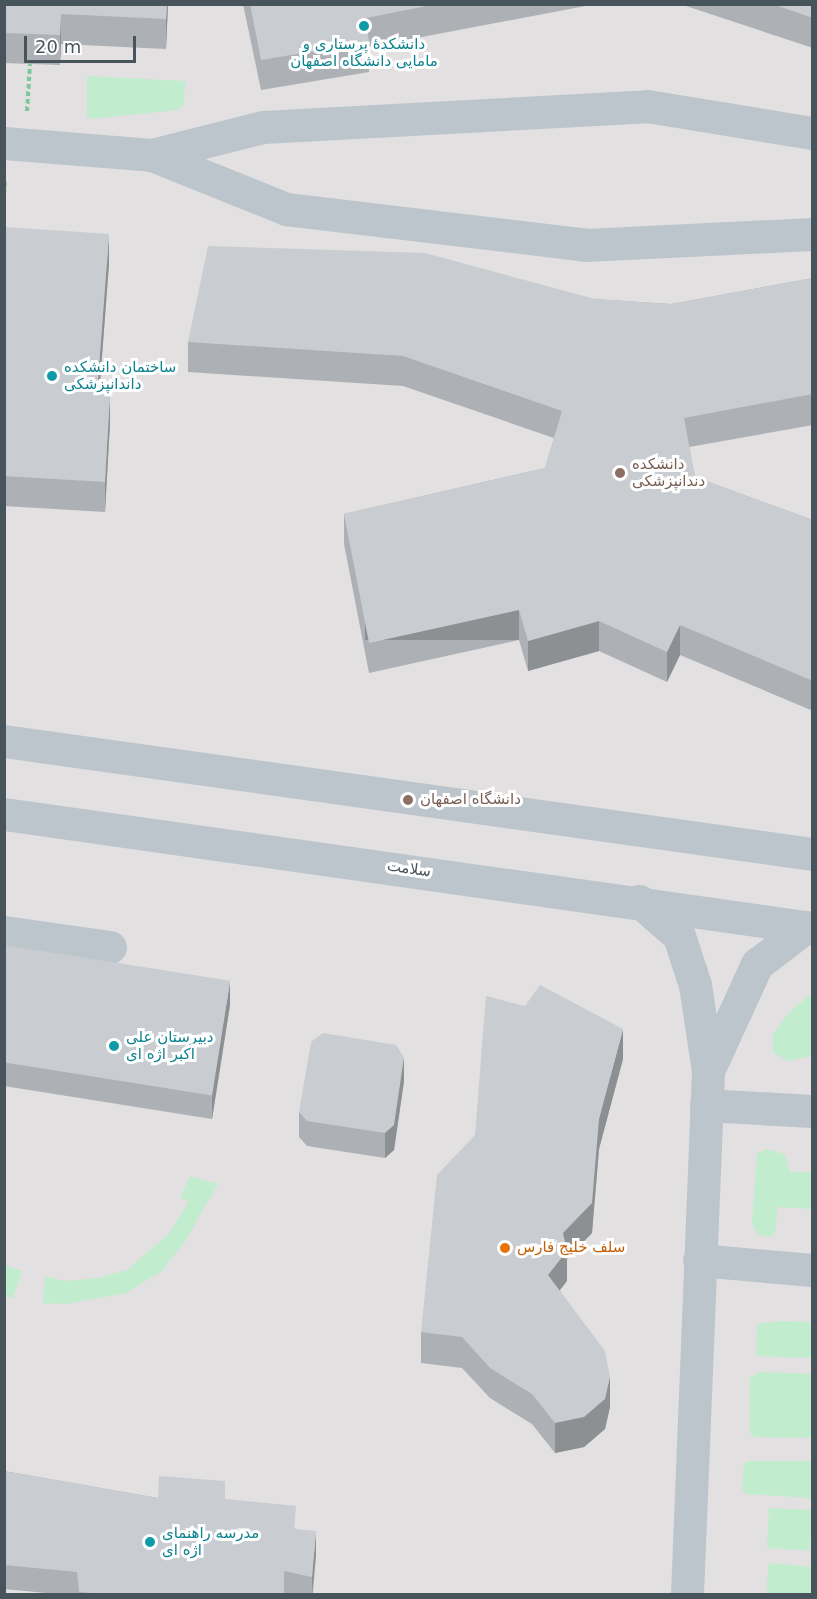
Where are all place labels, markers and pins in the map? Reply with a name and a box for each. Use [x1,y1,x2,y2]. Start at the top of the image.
marker: دانشکدهٔ پرستاری و مامایی دانشگاه اصفهان [357,19,371,33]
place label: دانشکدهٔ پرستاری و مامایی دانشگاه اصفهان [290,35,438,70]
place label: ساختمان دانشکده داندانپزشکی [64,358,176,393]
marker: ساختمان دانشکده داندانپزشکی [45,369,59,383]
place label: دانشکده دندانپزشکی [632,455,705,490]
marker: دانشکده دندانپزشکی [613,466,627,480]
place label: دانشگاه اصفهان [420,791,521,809]
marker: دانشگاه اصفهان [401,793,415,807]
place label: دبیرستان علی اکبر اژه ای [126,1028,214,1063]
marker: دبیرستان علی اکبر اژه ای [107,1039,121,1053]
place label: سلف خلیج فارس [517,1239,625,1257]
marker: سلف خلیج فارس [498,1241,512,1255]
place label: مدرسه راهنمای اژه ای [162,1524,259,1559]
marker: مدرسه راهنمای اژه ای [143,1535,157,1549]

